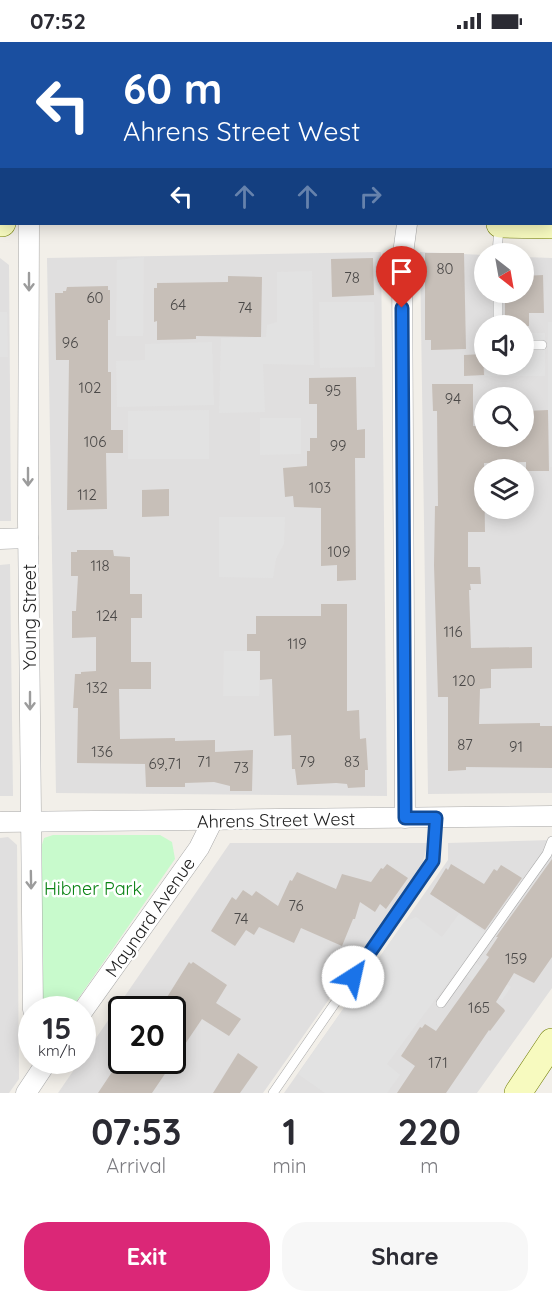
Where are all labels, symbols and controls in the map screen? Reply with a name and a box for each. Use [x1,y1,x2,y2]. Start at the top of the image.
text: 07:52 [30,7,86,35]
text: 60 m [123,62,223,115]
icon: left [24,66,102,144]
text: Ahrens Street West [123,114,360,148]
icon: left [165,180,198,213]
icon: ahead [228,180,261,213]
icon: ahead [291,180,324,213]
icon: right [354,180,387,213]
north arrow [474,243,534,303]
map controls [474,243,534,519]
pin [376,246,427,308]
icon: arrive [385,255,418,288]
house number: 80 [436,259,454,278]
house number: 78 [344,268,360,287]
one-way arrow [23,271,35,291]
house number: 60 [87,288,104,307]
house number: 64 [170,295,186,314]
house number: 74 [237,298,253,317]
button: sound [474,315,534,375]
house number: 96 [62,333,78,352]
house number: 102 [79,378,101,397]
house number: 95 [325,381,341,400]
button: search [474,387,534,447]
house number: 94 [445,389,461,408]
house number: 106 [84,432,106,451]
house number: 99 [330,436,346,455]
button: layers [474,459,534,519]
one-way arrow [22,466,34,486]
house number: 103 [309,478,331,497]
house number: 112 [77,485,97,504]
house number: 109 [328,542,350,561]
house number: 118 [90,556,110,575]
street label: Young Street [18,564,41,670]
house number: 124 [96,606,118,625]
house number: 116 [443,622,463,641]
house number: 119 [287,634,307,653]
house number: 120 [453,671,475,690]
house number: 132 [86,678,108,697]
one-way arrow [24,691,35,711]
house number: 87 [457,735,473,754]
house number: 91 [509,737,523,756]
house number: 136 [91,742,113,761]
house number: 71 [197,752,211,771]
house number: 79 [299,752,315,771]
house number: 83 [344,752,360,771]
house number: 69,71 [148,754,182,773]
house number: 73 [233,758,249,777]
street label: Ahrens Street West [197,807,355,833]
street label: Maynard Avenue [100,853,200,981]
one-way arrow [25,870,37,890]
park label: Hibner Park [44,877,142,900]
house number: 76 [288,896,304,915]
house number: 74 [233,909,249,928]
position arrow [321,945,385,1009]
house number: 159 [505,949,527,968]
speed limit sign: 20 [108,996,186,1074]
house number: 165 [468,998,490,1017]
text: 15 [43,1009,71,1047]
text: km/h [38,1041,76,1060]
house number: 171 [428,1053,448,1072]
text: 07:53 [91,1109,181,1154]
text: 1 [283,1109,297,1154]
text: 220 [398,1109,461,1154]
text: Arrival [106,1153,166,1178]
text: min [273,1153,307,1178]
text: m [420,1153,438,1178]
button: Exit [24,1222,270,1291]
button: Share [282,1222,528,1291]

